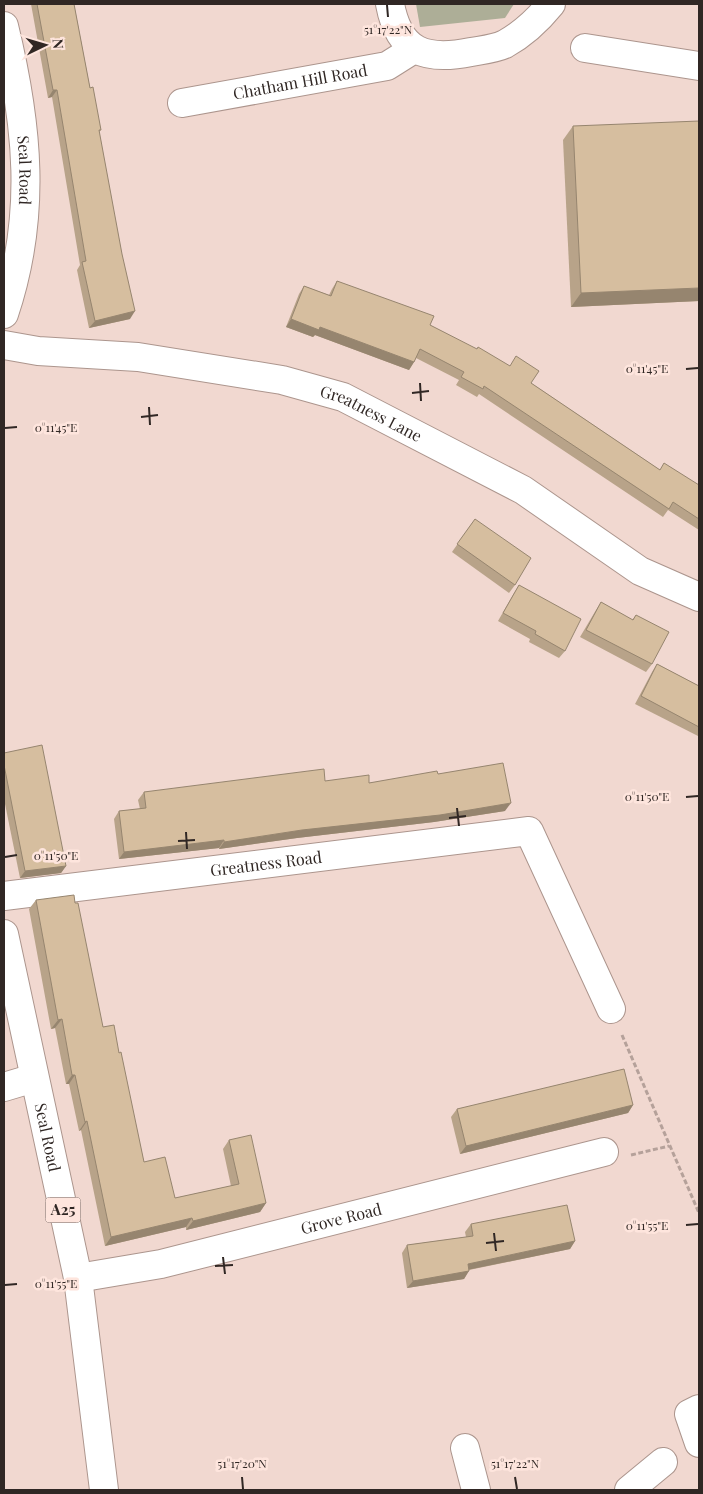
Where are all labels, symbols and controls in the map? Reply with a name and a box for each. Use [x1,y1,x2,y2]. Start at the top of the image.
north arrow [20,20,70,70]
text: 51°17'22"N [364,21,413,37]
text: N [49,38,68,50]
street label: Chatham Hill Road [231,59,369,104]
street label: Seal Road [13,134,37,205]
text: 0°11'45"E [626,360,668,376]
street label: Greatness Lane [318,380,426,446]
text: 0°11'45"E [35,419,77,435]
text: 0°11'50"E [625,788,669,804]
street label: Greatness Road [209,846,323,880]
text: 0°11'50"E [34,847,78,863]
street label: Seal Road [31,1101,66,1174]
road number: A25 [46,1198,80,1222]
street label: Grove Road [298,1198,384,1238]
text: 0°11'55"E [626,1217,668,1233]
text: 0°11'55"E [35,1275,77,1291]
text: 51°17'20"N [217,1455,267,1471]
text: 51°17'22"N [491,1455,540,1471]

